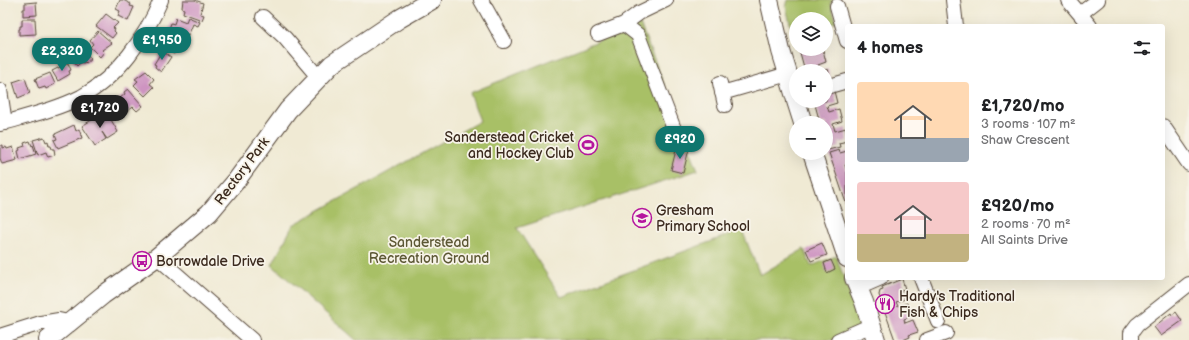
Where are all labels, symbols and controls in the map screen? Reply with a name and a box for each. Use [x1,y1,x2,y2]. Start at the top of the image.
map controls [789,12,833,160]
button: layers [789,12,833,56]
pin: £1,950 [129,27,195,61]
text: £1,950 [142,32,182,48]
icon: filters [1131,37,1153,59]
pin: £2,320 [29,38,95,72]
text: 4 homes [857,38,923,58]
text: £2,320 [41,43,83,59]
button: + [789,64,833,108]
pin: £1,720 [67,95,133,129]
text: £1,720/mo [981,96,1065,116]
icon: home [889,98,937,146]
text: £1,720 [80,100,120,116]
button: − [789,116,833,160]
text: 3 rooms · 107 m² [981,116,1076,132]
pin: £920 [656,126,704,160]
place label: Sanderstead Cricket and Hockey Club [445,129,575,162]
text: £920 [664,131,696,147]
text: Shaw Crescent [981,132,1069,148]
street label: Rectory Park [211,134,273,208]
sports icon: Sanderstead Cricket and Hockey Club [577,134,599,156]
text: £920/mo [981,196,1054,216]
icon: home [889,198,937,246]
place label: Gresham Primary School [656,202,750,235]
school or university icon: Gresham Primary School [631,207,653,229]
text: 2 rooms · 70 m² [981,216,1071,232]
text: All Saints Drive [981,232,1068,248]
park label: Sanderstead Recreation Ground [369,234,489,267]
bus stop icon: Borrowdale Drive [131,250,153,272]
place label: Borrowdale Drive [156,253,265,270]
place label: Hardy's Traditional Fish & Chips [899,288,1015,321]
restaurant icon: Hardy's Traditional Fish & Chips [874,293,896,315]

